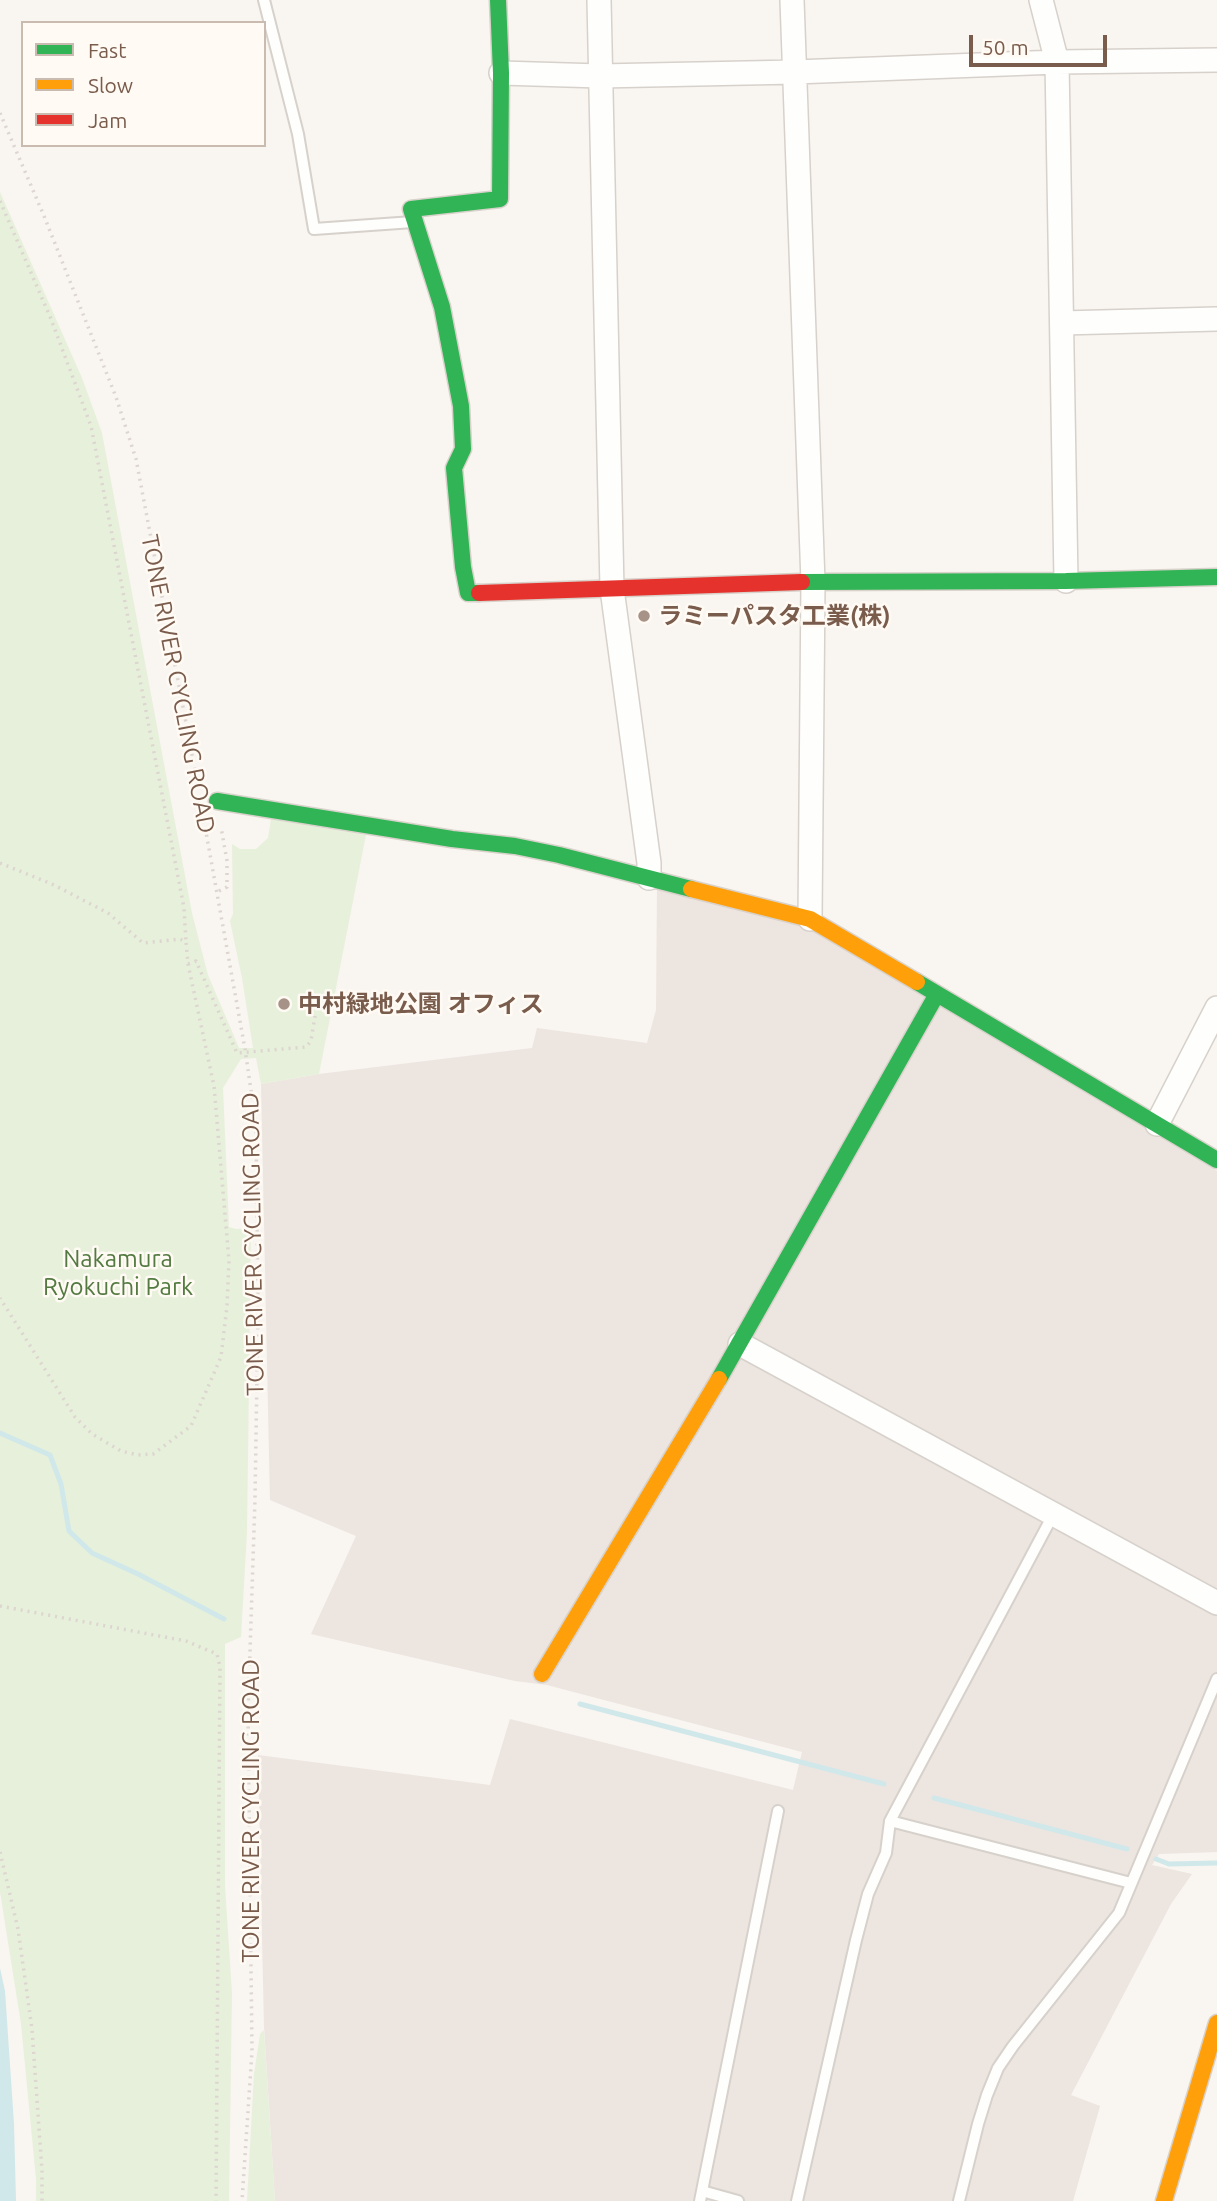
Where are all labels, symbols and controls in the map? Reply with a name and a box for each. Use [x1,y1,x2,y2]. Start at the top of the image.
legend [21,21,266,147]
scale bar [972,21,1110,65]
text: 50 m [982,35,1029,59]
text: Fast [88,38,126,62]
text: Slow [88,73,133,97]
text: Jam [88,108,127,132]
street label: TONE RIVER CYCLING ROAD [135,532,221,836]
place label: ラミーパスタ工業(株) [658,602,891,630]
marker: ラミーパスタ工業(株) [636,608,652,624]
place label: 中村緑地公園 オフィス [298,990,544,1018]
marker: 中村緑地公園 オフィス [276,996,292,1012]
street label: TONE RIVER CYCLING ROAD [236,1092,270,1396]
park label: Nakamura Ryokuchi Park [43,1245,193,1301]
street label: TONE RIVER CYCLING ROAD [237,1659,265,1963]

